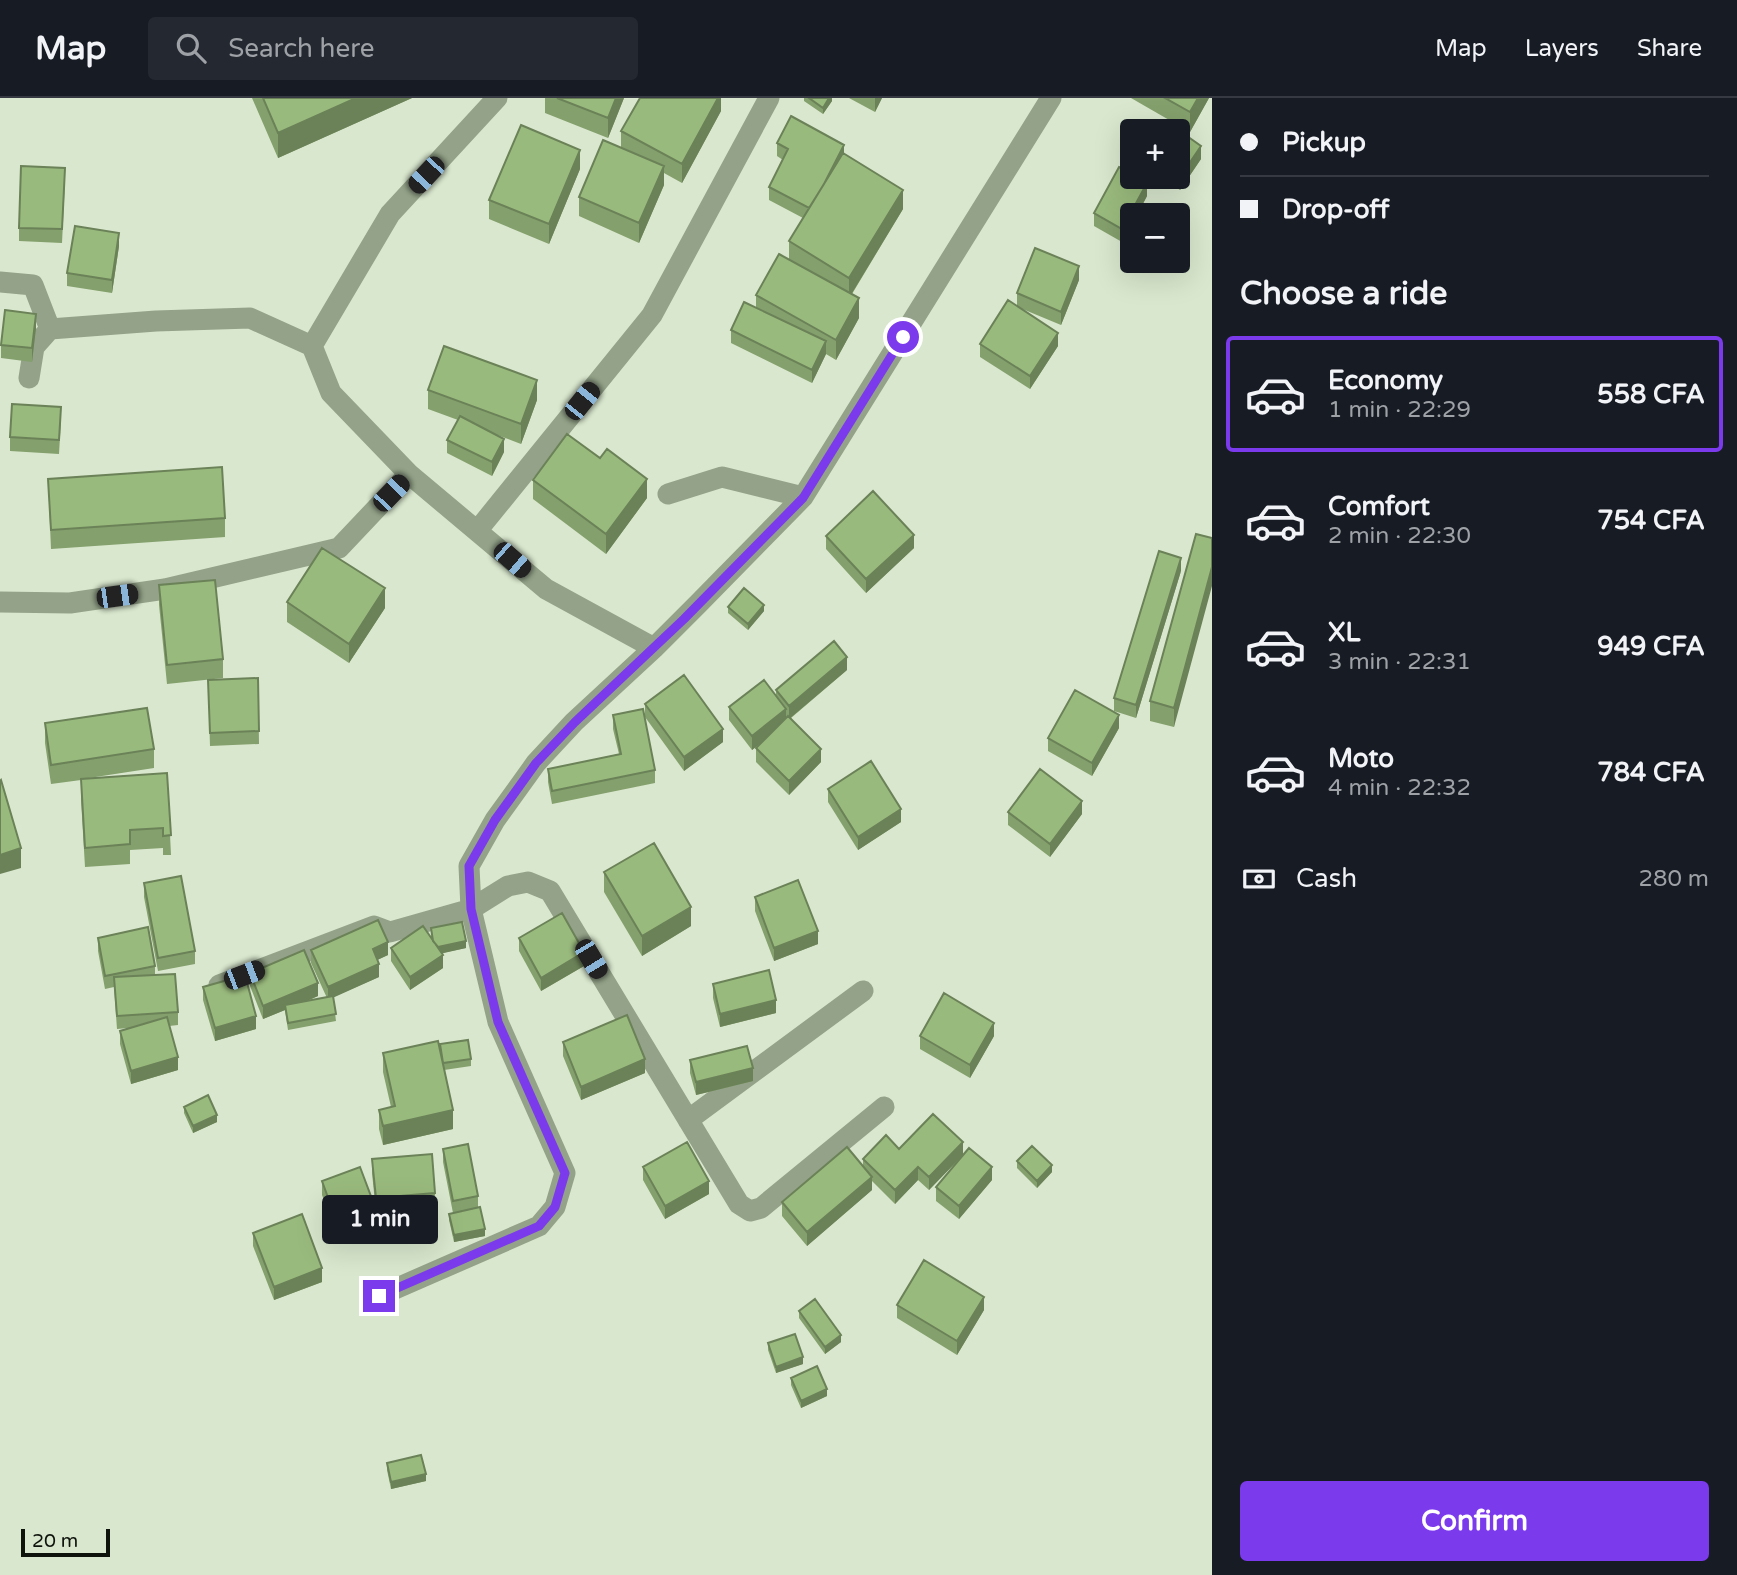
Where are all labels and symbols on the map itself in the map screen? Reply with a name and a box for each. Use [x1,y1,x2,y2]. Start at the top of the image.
car [404,152,449,198]
route start [887,321,919,353]
car [561,378,604,424]
car [369,471,414,515]
car [490,538,535,582]
car [95,583,140,609]
car [572,936,611,982]
car [221,958,268,992]
callout: 1 min [321,1194,437,1244]
route end [363,1280,395,1312]
scale bar [21,1526,110,1558]

